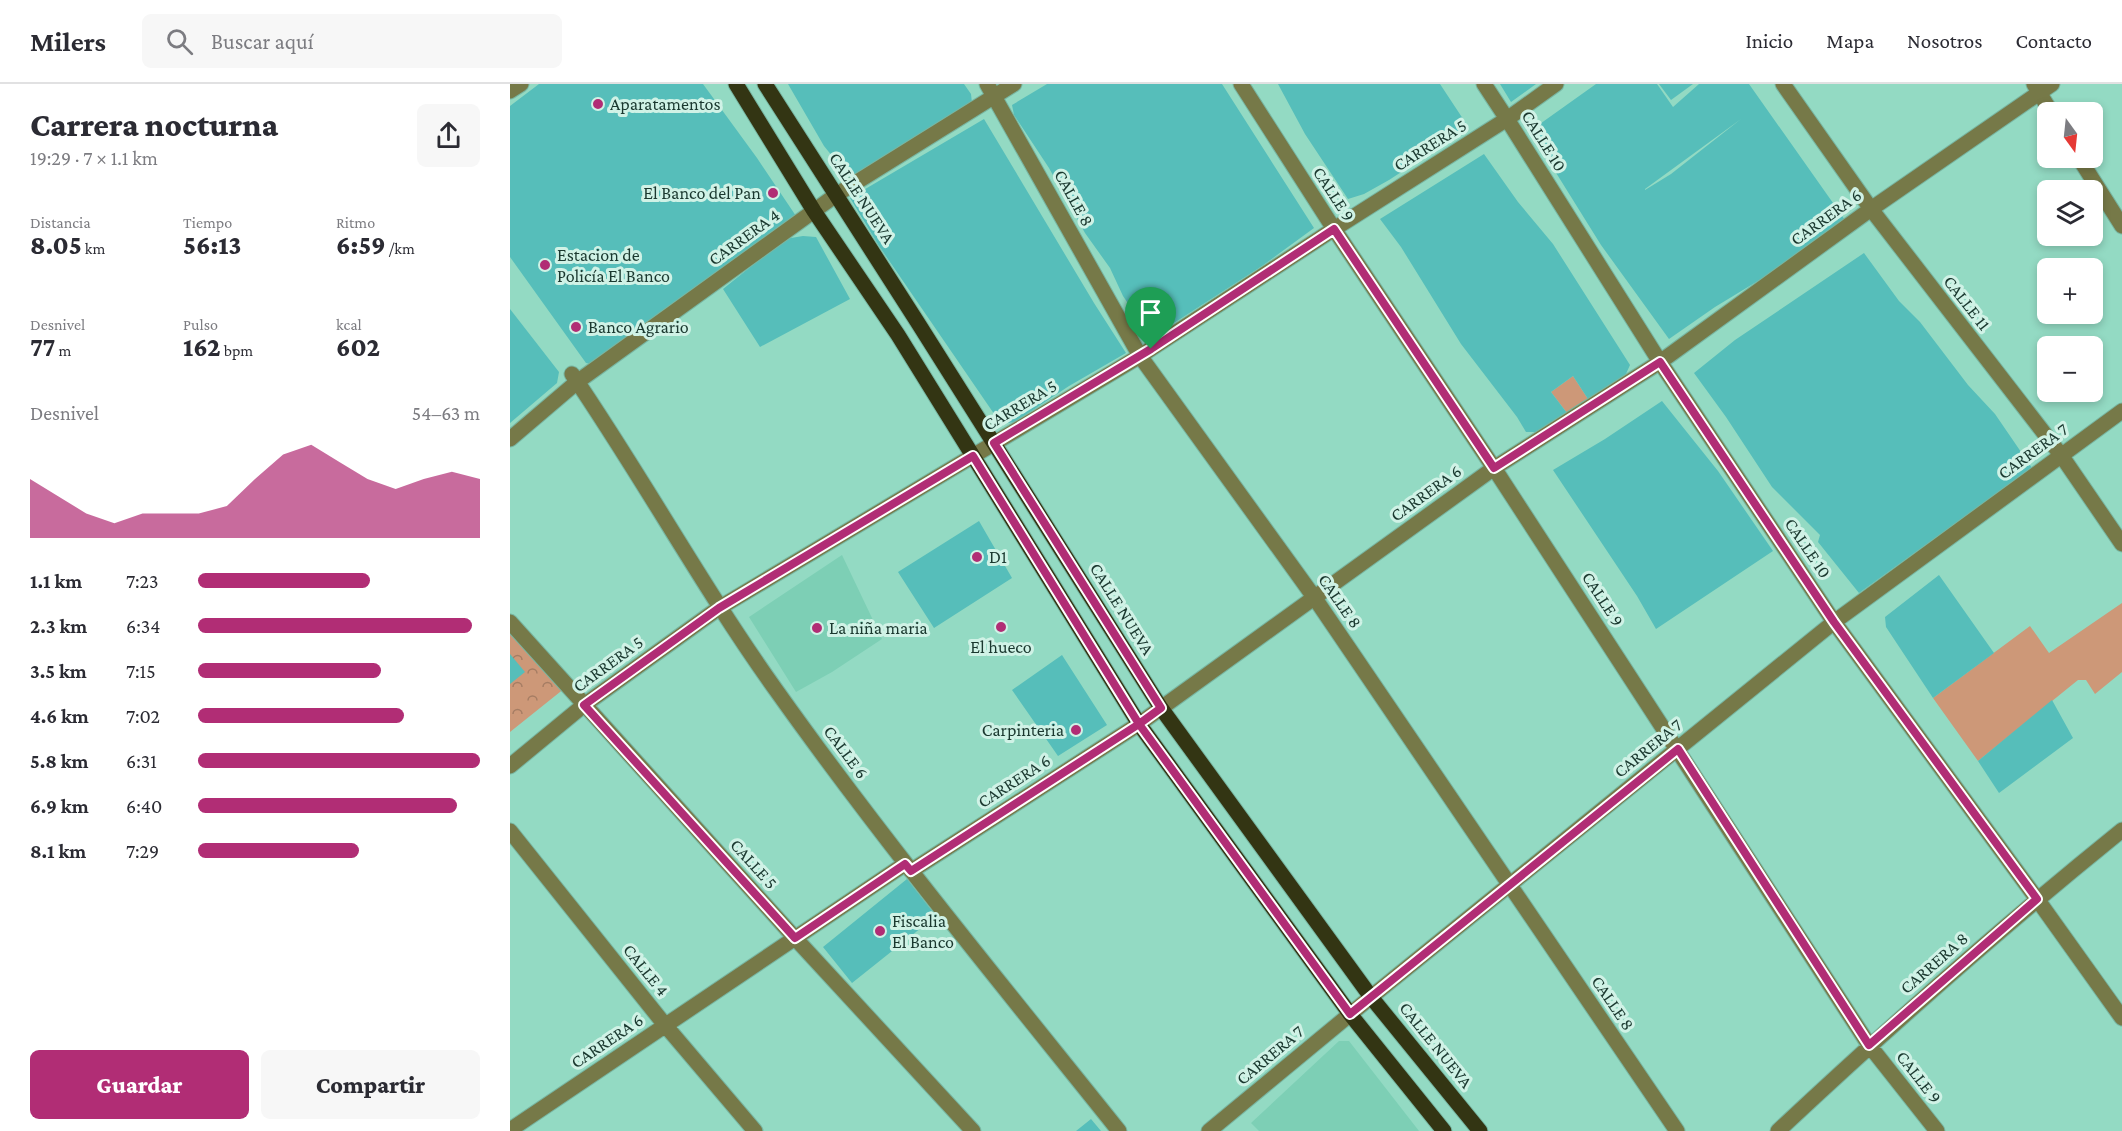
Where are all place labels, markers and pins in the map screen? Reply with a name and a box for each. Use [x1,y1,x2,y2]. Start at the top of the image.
place label: Aparatamentos [610,94,720,114]
marker: Aparatamentos [591,97,605,111]
place label: El Banco del Pan [643,183,761,203]
marker: El Banco del Pan [766,186,780,200]
place label: Estacion de Policía El Banco [557,245,670,286]
marker: Estacion de Policía El Banco [538,258,552,272]
pin [1125,287,1176,349]
place label: Banco Agrario [588,317,689,337]
marker: Banco Agrario [569,320,583,334]
place label: D1 [989,547,1007,567]
marker: D1 [970,550,984,564]
place label: La niña maria [829,618,928,638]
marker: El hueco [994,620,1008,634]
marker: La niña maria [810,621,824,635]
place label: El hueco [970,637,1032,657]
place label: Carpinteria [982,720,1064,740]
marker: Carpinteria [1069,723,1083,737]
place label: Fiscalia El Banco [892,911,954,952]
marker: Fiscalia El Banco [873,924,887,938]

